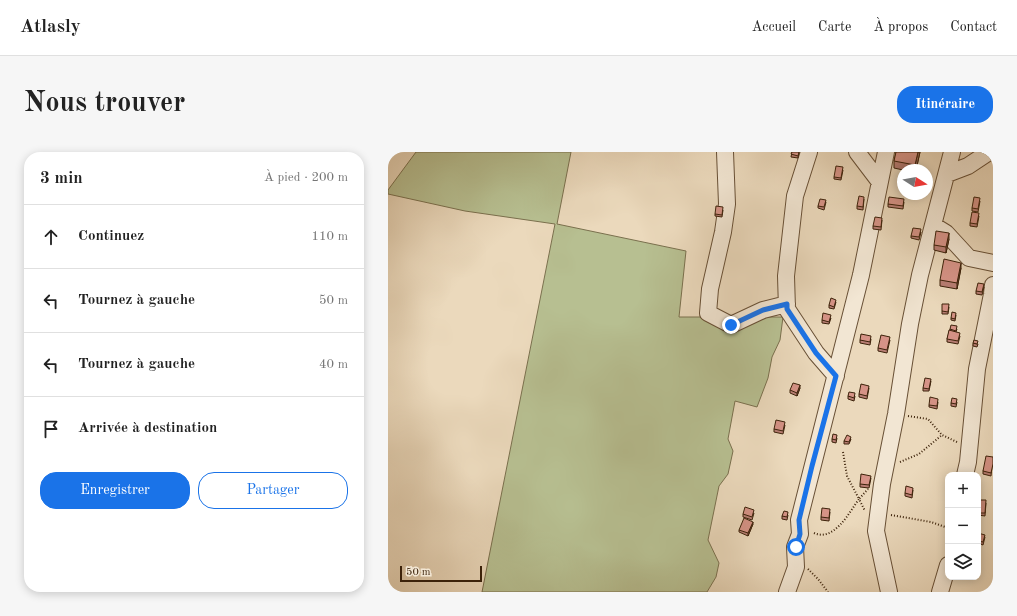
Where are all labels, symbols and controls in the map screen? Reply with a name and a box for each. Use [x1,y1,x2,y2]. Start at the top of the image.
text: Atlasly [20,18,81,37]
text: Accueil [752,20,796,34]
text: Carte [818,20,851,34]
text: À propos [873,20,928,34]
text: Contact [950,20,997,34]
button: Itinéraire [897,86,993,123]
text: Nous trouver [24,90,185,118]
north arrow [897,164,933,200]
text: 3 min [40,170,83,187]
text: À pied · 200 m [264,171,348,184]
icon: ahead [40,226,62,248]
text: Continuez [78,229,144,244]
text: 110 m [311,230,348,243]
icon: left [40,290,62,312]
text: Tournez à gauche [78,293,195,308]
text: 50 m [319,294,348,307]
route end [722,316,740,334]
icon: left [40,354,62,376]
text: Tournez à gauche [78,357,195,372]
text: 40 m [319,358,348,371]
icon: arrive [40,418,62,440]
text: Arrivée à destination [78,421,217,436]
button: Enregistrer [40,472,190,509]
button: Partager [198,472,348,509]
map controls [945,472,981,580]
button: + [945,472,981,508]
button: − [945,508,981,544]
route start [787,538,805,556]
button: layers [945,544,981,580]
scale bar [400,564,482,583]
text: 50 m [406,567,431,578]

